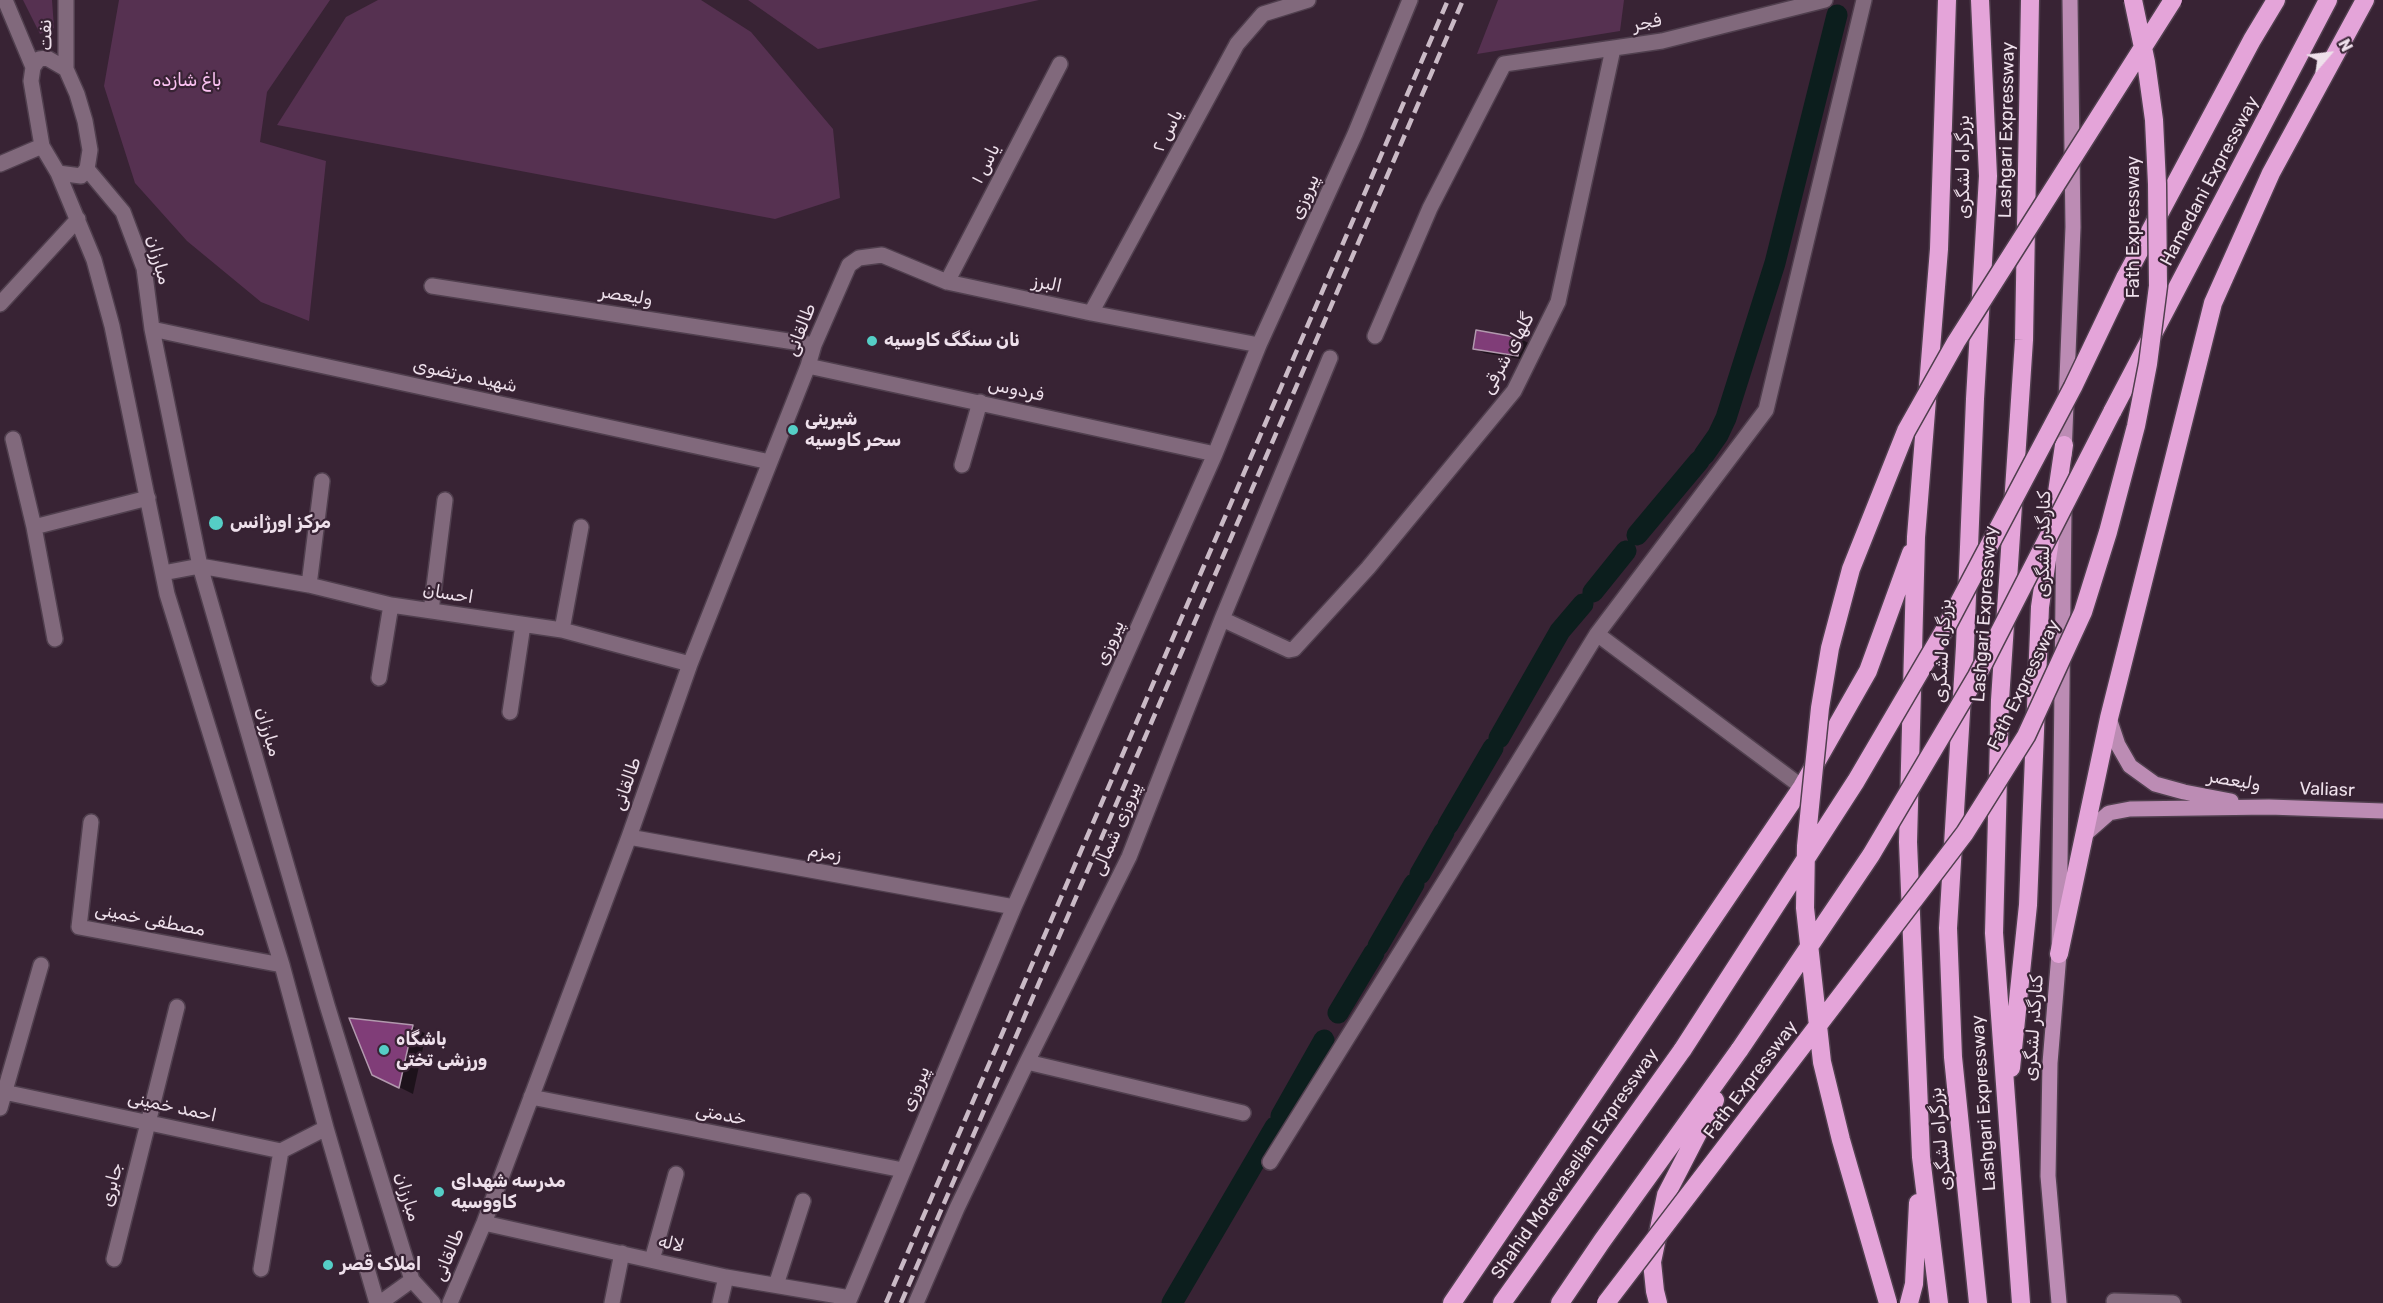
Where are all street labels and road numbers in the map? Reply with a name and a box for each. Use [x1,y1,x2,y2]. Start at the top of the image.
street label: فجر [1631,10,1663,36]
street label: نفت [35,19,57,51]
street label: Lashgari Expressway [1995,42,2019,218]
street label: Hamedani Expressway [2156,92,2264,270]
street label: یاس ۲ [1148,106,1188,156]
street label: بزرگراه لشگری [1953,115,1975,219]
street label: یاس ۱ [967,140,1005,188]
street label: Fath Expressway [2123,156,2145,298]
street label: پیروزی [1286,171,1324,223]
street label: مبارزان [141,233,175,287]
street label: البرز [1030,270,1064,298]
street label: ولیعصر [598,281,654,311]
street label: طالقانی [781,300,821,360]
street label: گلهای شرقی [1477,310,1539,398]
street label: شهید مرتضوی [411,354,519,398]
street label: فردوس [986,374,1046,406]
street label: کنارگذر لشگری [2032,491,2056,597]
street label: Lashgari Expressway [1968,525,2002,703]
street label: احسان [421,579,475,609]
street label: بزرگراه لشگری [1929,598,1957,704]
street label: Fath Expressway [1983,616,2065,754]
street label: پیروزی [1091,617,1129,669]
street label: مبارزان [251,705,285,759]
street label: طالقانی [608,754,646,814]
street label: ولیعصر [2206,766,2262,796]
street label: Valiasr [2299,778,2355,802]
street label: پیروزی شمالی [1088,779,1146,879]
street label: زمزم [807,839,843,867]
street label: مصطفی خمینی [93,899,207,941]
street label: کنارگذر لشگری [2020,974,2048,1082]
street label: Lashgari Expressway [1967,1014,2001,1192]
street label: Fath Expressway [1700,1017,1802,1143]
street label: Shahid Motevaselian Expressway [1487,1044,1663,1284]
street label: پیروزی [897,1063,935,1115]
street label: بزرگراه لشگری [1925,1086,1957,1192]
street label: احمد خمینی [126,1087,218,1127]
street label: خدمتی [694,1100,748,1130]
street label: جابری [96,1161,128,1209]
street label: مبارزان [389,1170,425,1224]
street label: طالقانی [429,1225,469,1285]
street label: لاله [656,1231,686,1257]

